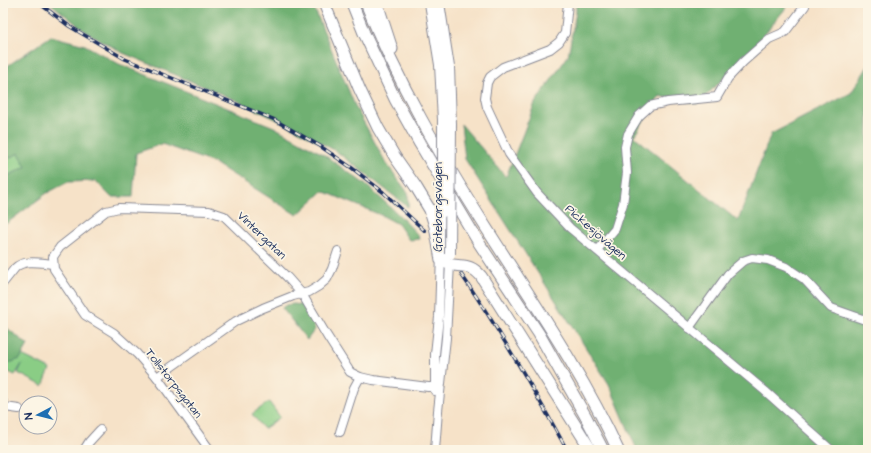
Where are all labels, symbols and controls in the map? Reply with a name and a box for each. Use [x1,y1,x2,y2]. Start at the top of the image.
street label: Göteborgsvägen [430,162,448,252]
street label: Pickesjövägen [560,201,630,265]
street label: Vintergatan [233,208,290,264]
street label: Tollstorpsgatan [140,345,206,422]
north arrow [18,395,58,435]
text: N [21,412,36,420]

